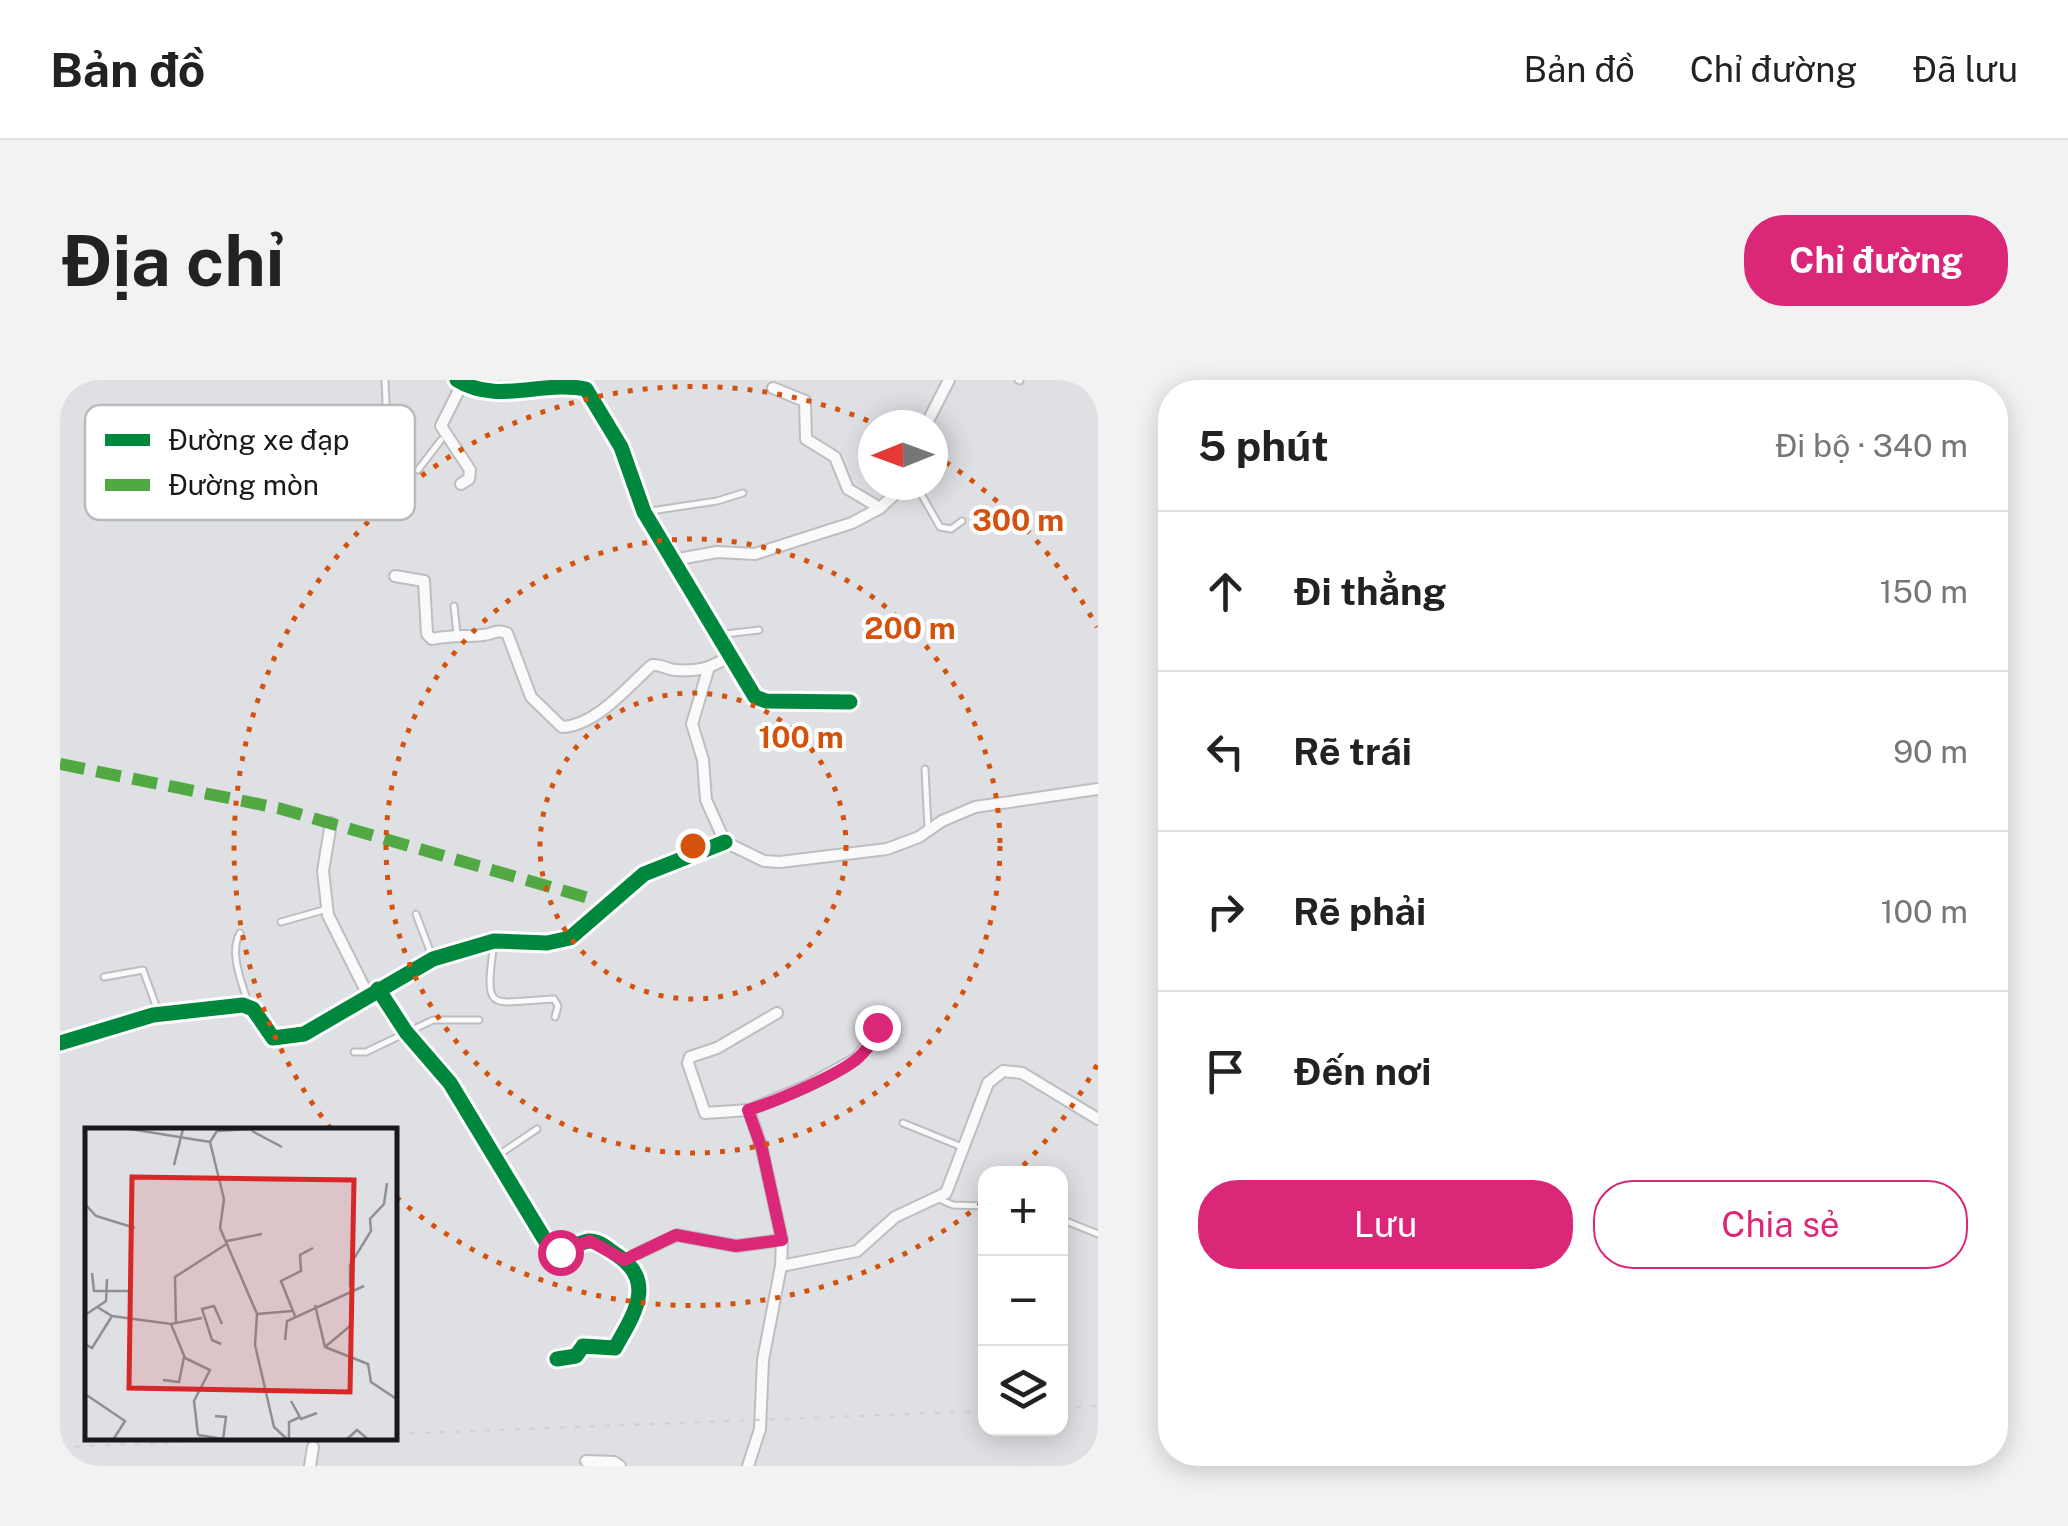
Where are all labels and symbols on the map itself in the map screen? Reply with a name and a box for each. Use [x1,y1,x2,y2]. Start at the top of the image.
legend [85,405,415,520]
north arrow [858,410,948,500]
text: Đường xe đạp [168,423,350,456]
text: Đường mòn [168,468,319,501]
text: 300 m [972,502,1064,538]
text: 200 m [864,610,956,646]
text: 100 m [758,719,844,755]
centre of rings [675,828,711,864]
route end [855,1005,901,1051]
inset map [85,1128,398,1441]
route start [538,1230,584,1276]

